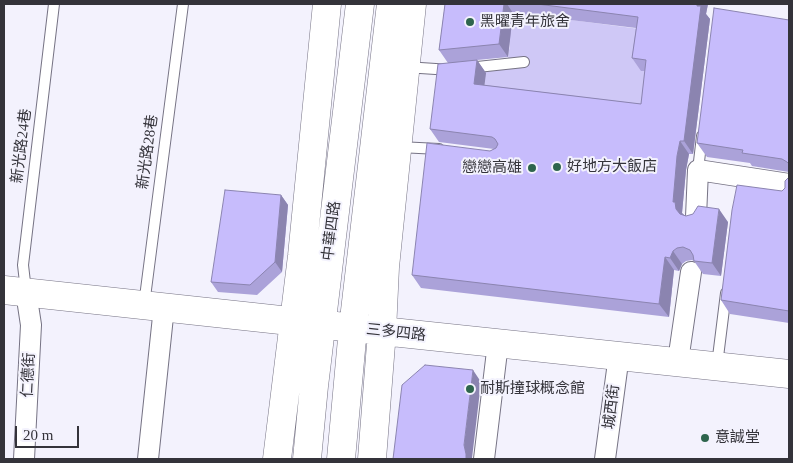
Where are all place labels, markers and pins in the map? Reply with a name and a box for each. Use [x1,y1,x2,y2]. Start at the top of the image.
place label: 黑曜青年旅舍 [480,13,570,31]
marker: 黑曜青年旅舍 [464,16,476,28]
place label: 好地方大飯店 [567,158,657,176]
place label: 戀戀高雄 [462,159,522,177]
marker: 好地方大飯店 [551,161,563,173]
marker: 戀戀高雄 [526,162,538,174]
place label: 耐斯撞球概念館 [480,380,585,398]
marker: 耐斯撞球概念館 [464,383,476,395]
place label: 意誠堂 [715,429,760,447]
marker: 意誠堂 [699,432,711,444]

